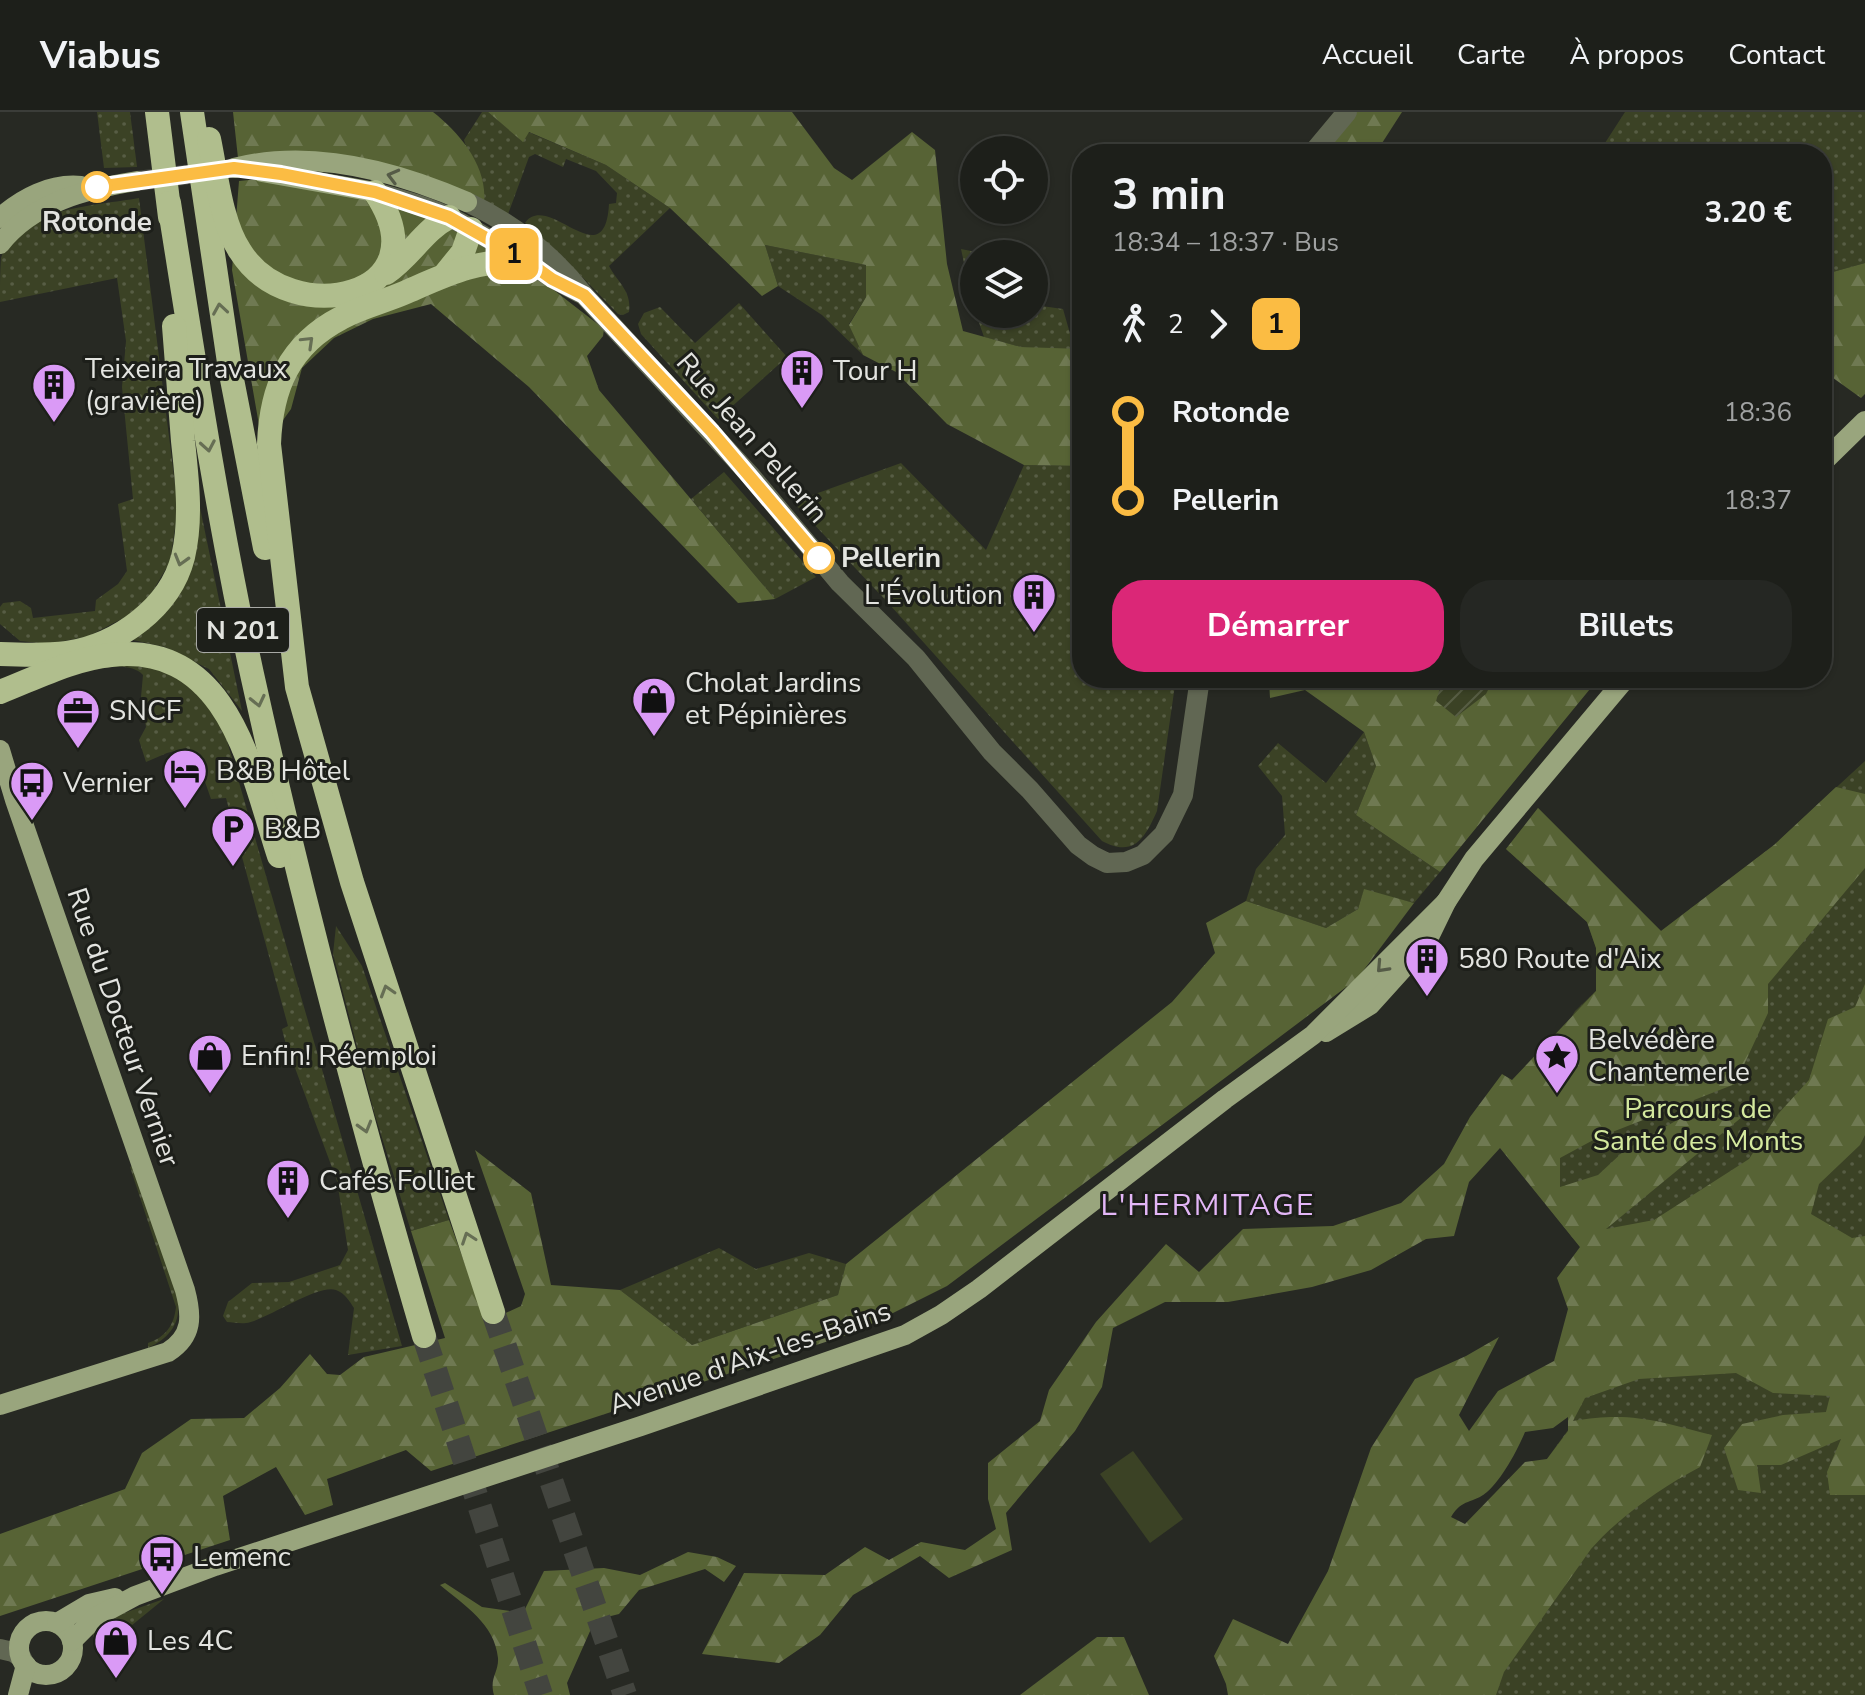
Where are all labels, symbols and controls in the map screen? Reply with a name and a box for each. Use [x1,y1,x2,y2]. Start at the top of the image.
text: Viabus [40,30,161,81]
text: Accueil [1322,36,1413,74]
text: Carte [1457,36,1526,74]
text: À propos [1570,36,1684,74]
text: Contact [1728,36,1825,74]
map controls [960,136,1048,328]
button: locate [960,136,1048,224]
text: 3 min [1112,165,1226,225]
one-way arrow [387,169,401,186]
marker: Rotonde [82,172,112,202]
text: 3.20 € [1704,192,1792,233]
place label: Rotonde [42,203,152,241]
text: 18:34 – 18:37 · Bus [1112,225,1339,260]
line badge: 1 [488,228,540,280]
text: 1 [506,235,522,273]
button: layers [960,240,1048,328]
one-way arrow [212,302,229,316]
icon: walk [1112,302,1156,346]
icon: forward [1196,302,1240,346]
text: 1 [1268,305,1284,343]
text: 2 [1168,307,1184,342]
one-way arrow [299,336,313,351]
street label: Rue Jean Pellerin [667,345,837,531]
building icon: Tour H [778,347,826,410]
place label: Teixeira Travaux (gravière) [85,350,288,420]
place label: Tour H [833,352,918,390]
building icon: Teixeira Travaux (gravière) [30,361,78,424]
text: Rotonde [1172,392,1290,433]
text: 18:36 [1724,395,1792,430]
one-way arrow [199,439,216,453]
text: Pellerin [1172,480,1279,521]
text: 18:37 [1724,483,1792,518]
place label: Pellerin [841,539,941,577]
marker: Pellerin [804,543,834,573]
one-way arrow [174,552,190,566]
building icon: L'Évolution [1010,571,1058,634]
place label: L'Évolution [864,576,1003,614]
button: Démarrer [1112,580,1444,672]
button: Billets [1460,580,1792,672]
road number: N 201 [197,608,289,652]
place label: Cholat Jardins et Pépinières [685,664,861,734]
shop icon: Cholat Jardins et Pépinières [630,675,678,738]
office icon: SNCF [54,687,102,750]
place label: SNCF [109,692,181,730]
one-way arrow [249,694,266,708]
hotel icon: B&B Hôtel [161,747,209,810]
place label: B&B Hôtel [216,752,351,790]
bus stop icon: Vernier [8,759,56,822]
place label: Vernier [62,764,153,802]
parking icon: B&B [209,805,257,868]
place label: B&B [264,810,321,848]
street label: Rue du Docteur Vernier [57,883,189,1171]
building icon: 580 Route d'Aix [1403,935,1451,998]
place label: 580 Route d'Aix [1458,940,1661,978]
one-way arrow [1378,957,1392,972]
one-way arrow [380,985,396,999]
place label: Belvédère Chantemerle [1588,1021,1750,1091]
shop icon: Enfin! Réemploi [186,1032,234,1095]
place icon: Belvédère Chantemerle [1533,1032,1581,1095]
place label: Enfin! Réemploi [241,1037,437,1075]
park label: Parcours de Santé des Monts [1593,1090,1803,1160]
one-way arrow [355,1120,372,1134]
building icon: Cafés Folliet [264,1157,312,1220]
place label: Cafés Folliet [319,1162,475,1200]
district label: L'HERMITAGE [1100,1185,1316,1226]
one-way arrow [462,1232,478,1246]
street label: Avenue d'Aix-les-Bains [604,1292,896,1424]
bus stop icon: Lemenc [138,1533,186,1596]
place label: Lemenc [193,1538,291,1576]
shop icon: Les 4C [92,1617,140,1680]
place label: Les 4C [147,1622,233,1660]

